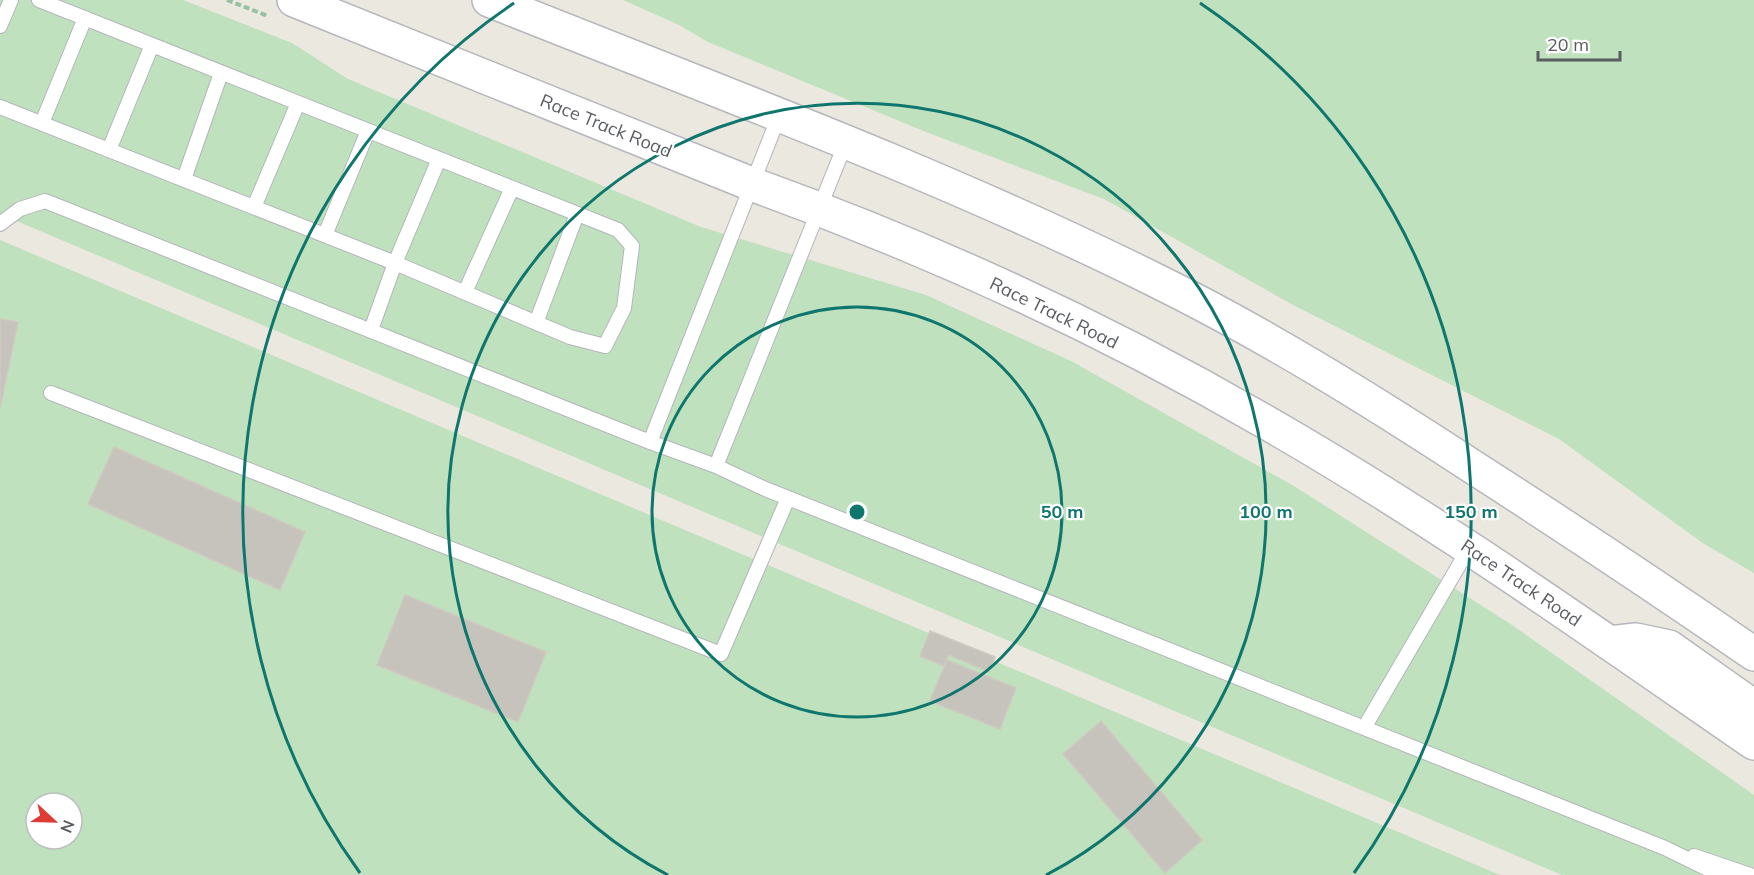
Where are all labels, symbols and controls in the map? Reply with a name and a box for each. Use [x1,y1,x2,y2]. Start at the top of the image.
scale bar [1538,24,1620,62]
text: 20 m [1547,33,1589,56]
street label: Race Track Road [537,89,675,162]
street label: Race Track Road [986,271,1122,354]
text: 50 m [1041,500,1083,523]
text: 100 m [1239,500,1293,523]
text: 150 m [1444,500,1498,523]
centre of rings [847,502,867,522]
street label: Race Track Road [1457,534,1586,631]
north arrow [24,791,84,851]
text: N [56,817,79,836]

